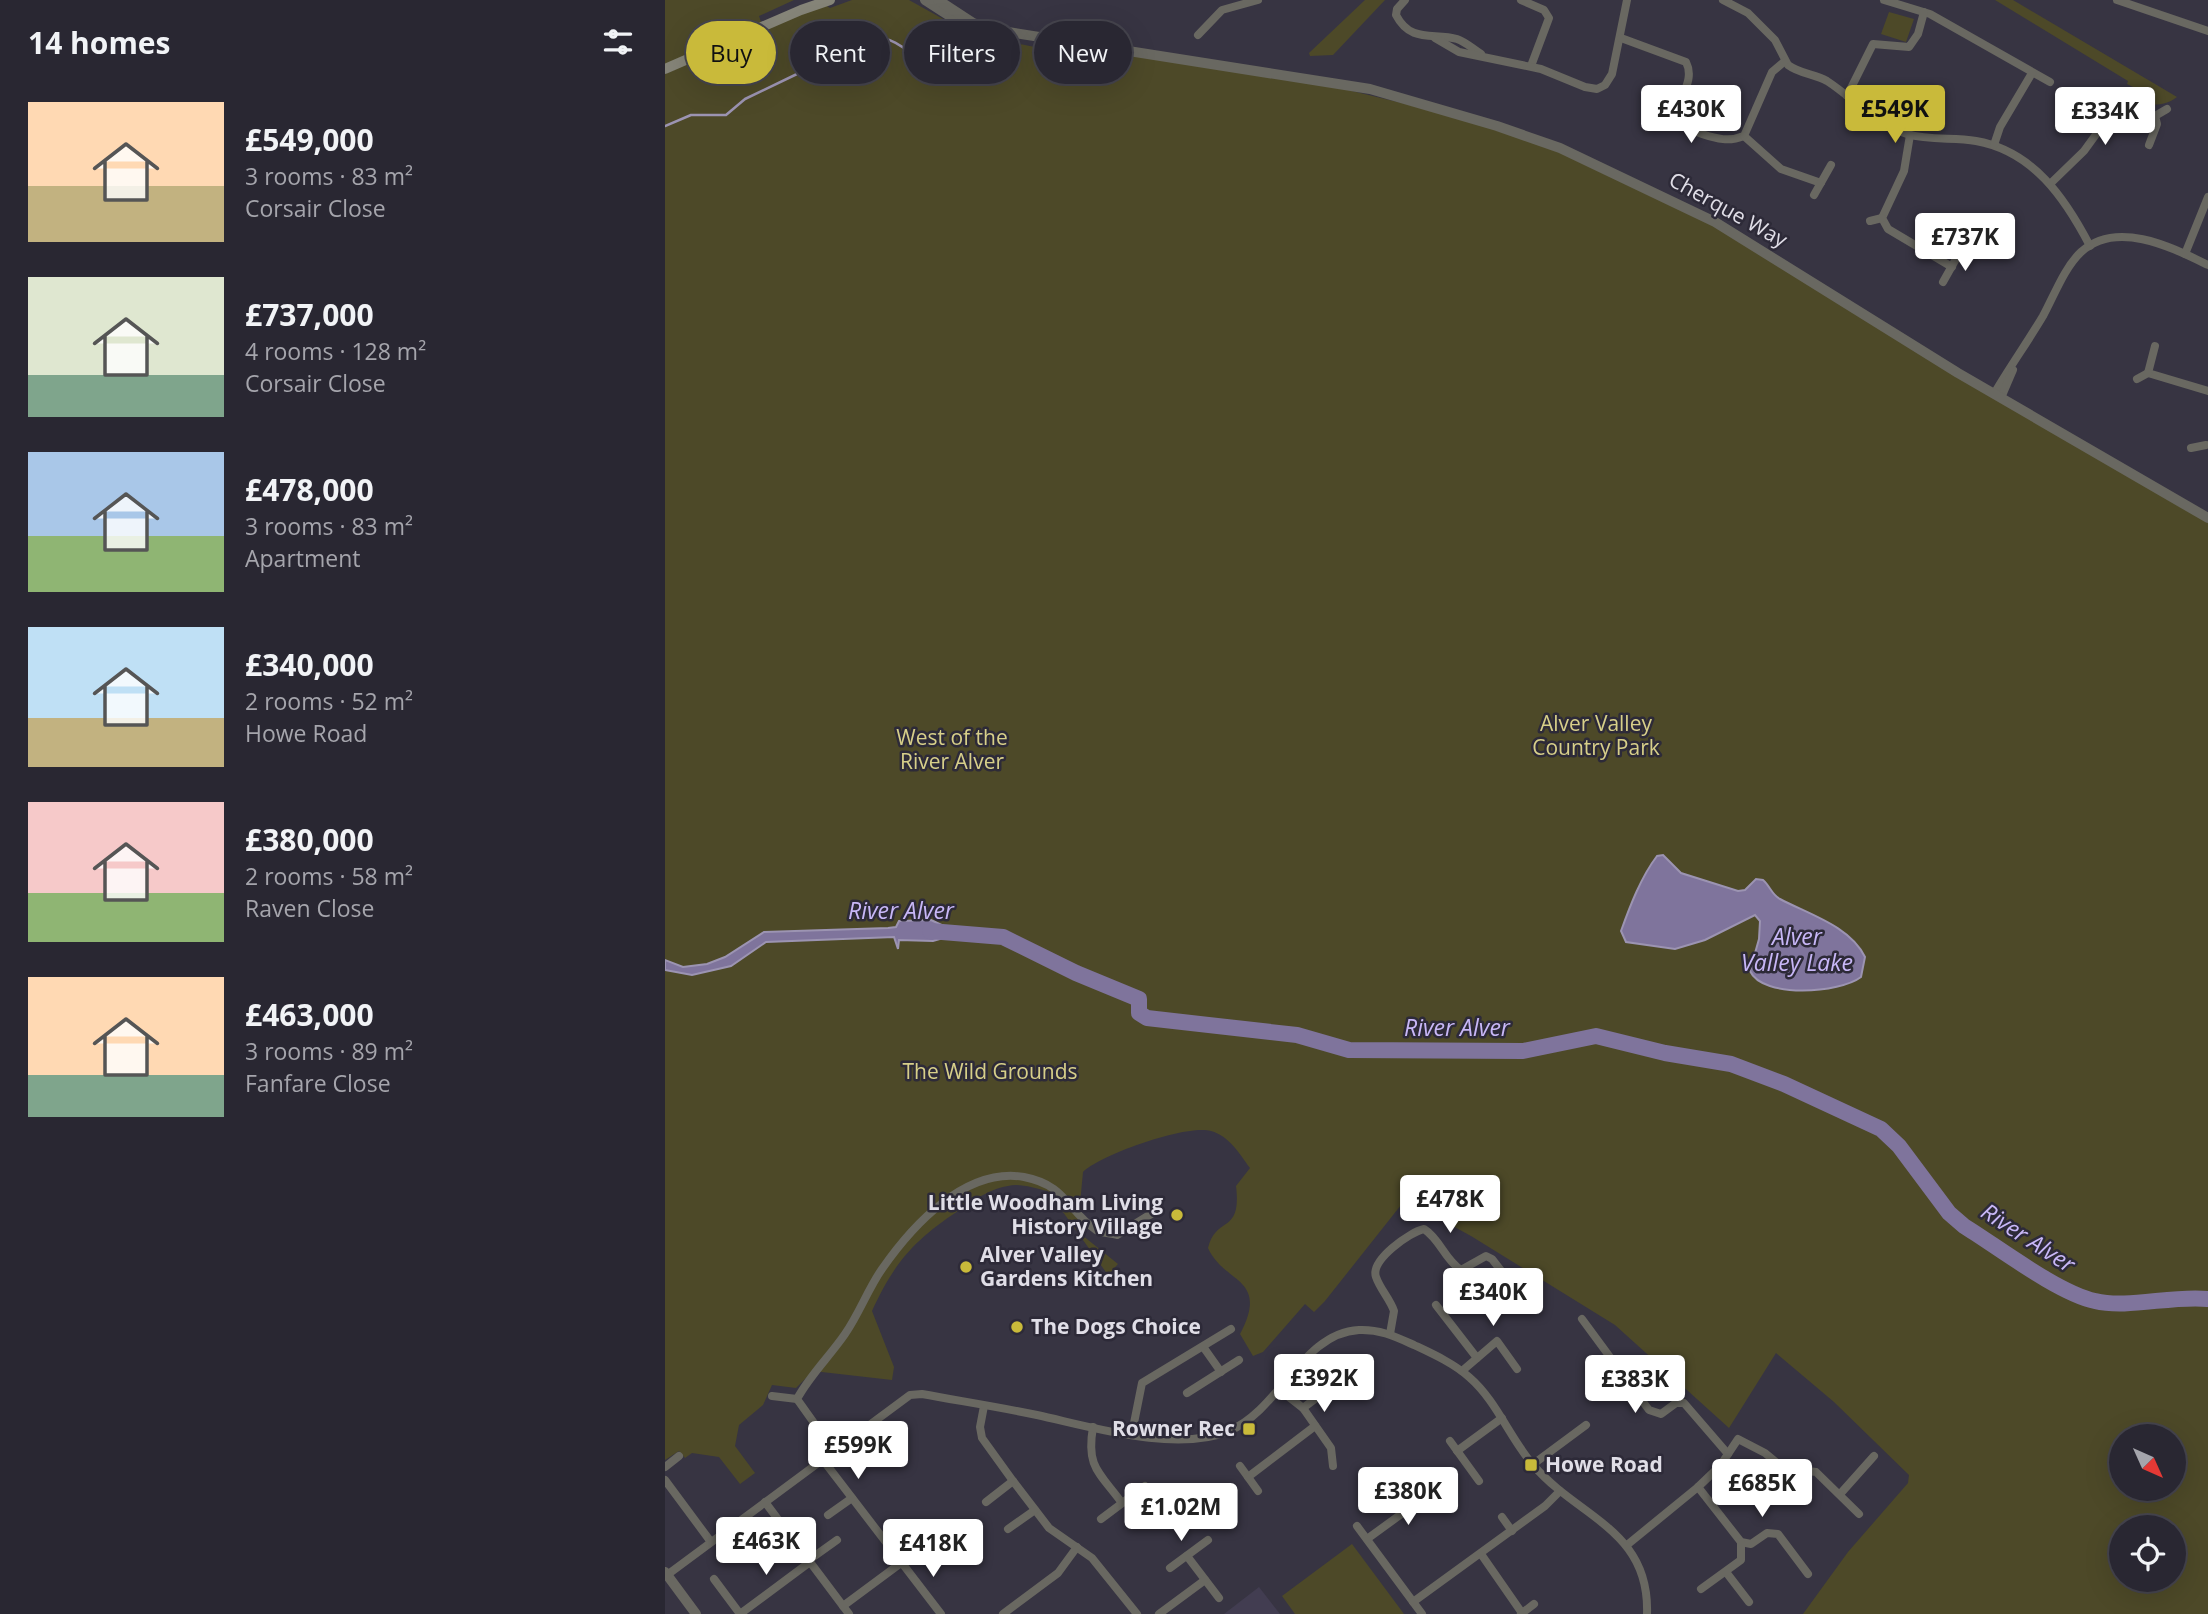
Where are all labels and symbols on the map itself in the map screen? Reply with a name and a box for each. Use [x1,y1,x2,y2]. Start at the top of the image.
pin: £430K [1642,86,1740,145]
pin: £549K [1846,86,1944,145]
pin: £334K [2056,88,2154,147]
street label: Cherque Way [1664,165,1793,253]
pin: £737K [1916,214,2014,273]
park label: Alver Valley Country Park [1532,709,1660,761]
park label: West of the River Alver [896,723,1008,775]
water label: River Alver [848,894,955,926]
water label: Alver Valley Lake [1741,920,1853,978]
water label: River Alver [1404,1011,1511,1043]
park label: The Wild Grounds [902,1057,1078,1085]
pin: £478K [1401,1176,1499,1235]
place label: Little Woodham Living History Village [928,1188,1163,1240]
water label: River Alver [1975,1195,2082,1280]
marker: Little Woodham Living History Village [1169,1207,1185,1223]
place label: Alver Valley Gardens Kitchen [980,1240,1153,1292]
marker: Alver Valley Gardens Kitchen [958,1259,974,1275]
pin: £340K [1444,1268,1542,1328]
place label: The Dogs Choice [1031,1312,1201,1340]
marker: The Dogs Choice [1009,1319,1025,1335]
pin: £392K [1275,1354,1373,1414]
pin: £383K [1586,1356,1684,1415]
place label: Rowner Rec [1112,1414,1235,1442]
marker: Rowner Rec [1241,1421,1257,1437]
pin: £599K [809,1422,907,1481]
north arrow [2109,1424,2186,1502]
place label: Howe Road [1545,1450,1663,1478]
marker: Howe Road [1523,1457,1539,1473]
pin: £685K [1713,1460,1811,1519]
pin: £380K [1359,1468,1457,1527]
pin: £1.02M [1124,1484,1238,1543]
pin: £463K [717,1518,815,1577]
pin: £418K [884,1520,982,1579]

